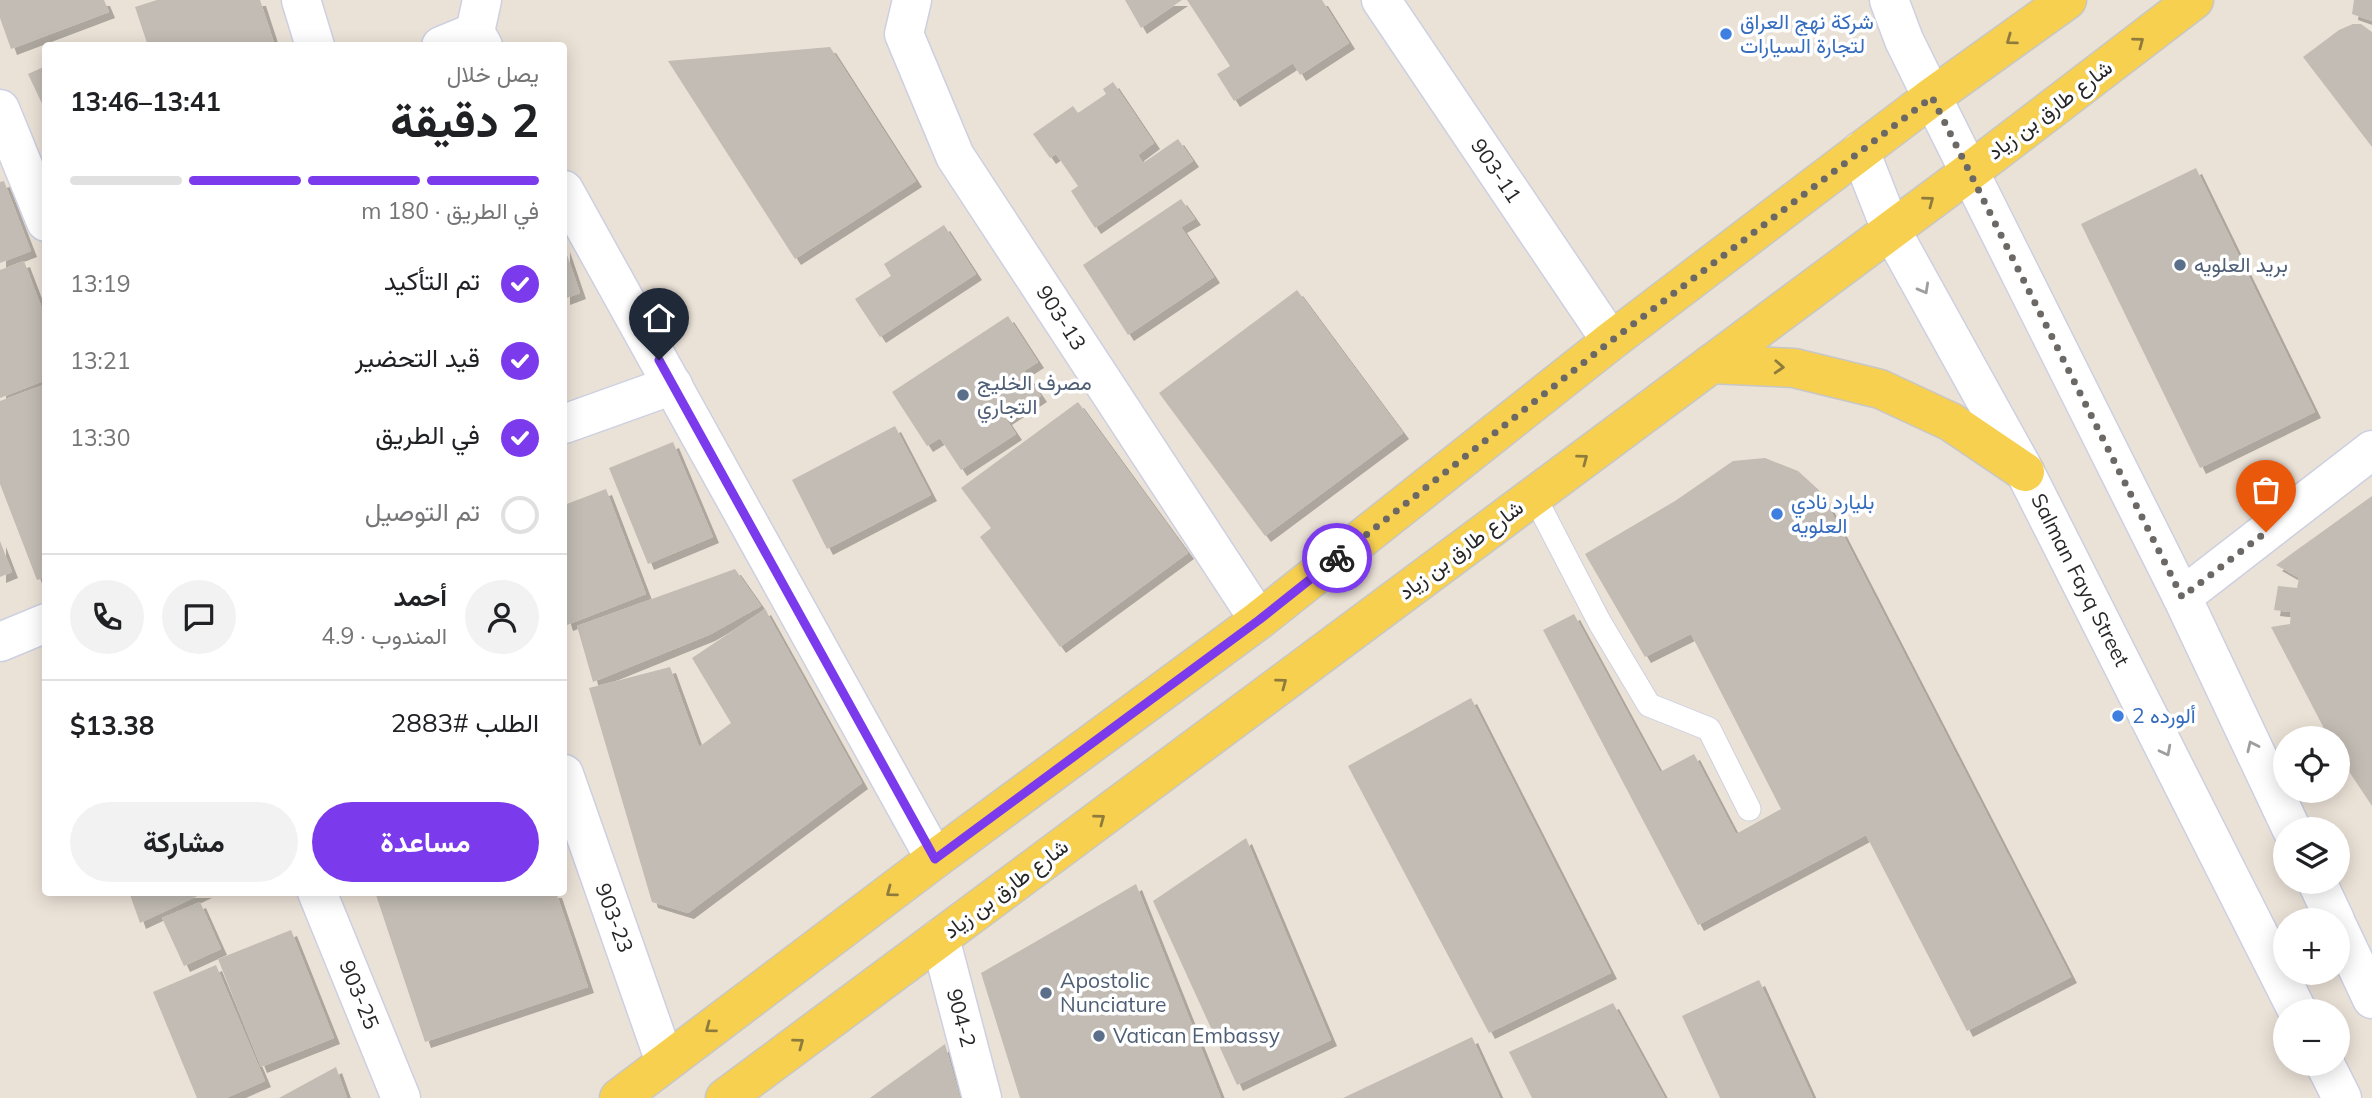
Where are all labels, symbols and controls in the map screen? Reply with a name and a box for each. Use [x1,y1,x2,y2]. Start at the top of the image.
place label: شركة نهج العراق لتجارة السيارات [1740,8,1874,59]
marker: شركة نهج العراق لتجارة السيارات [1718,26,1734,42]
one-way arrow [2006,32,2019,44]
one-way arrow [2131,38,2144,51]
street label: شارع طارق بن زياد [1982,54,2118,166]
text: يصل خلال [447,59,539,88]
text: 13:41–13:46 [70,85,221,118]
text: 2 دقيقة [390,91,539,149]
street label: 903-11 [1466,133,1528,208]
text: في الطريق · 180 m [361,196,539,225]
one-way arrow [1922,197,1934,209]
place label: بريد العلويه [2194,251,2288,278]
marker: بريد العلويه [2172,257,2188,273]
text: تم التأكيد [384,264,480,297]
icon: check [501,265,539,303]
text: 13:19 [70,269,130,298]
street label: 903-13 [1031,280,1092,355]
one-way arrow [1916,282,1929,295]
pin [629,288,689,360]
icon: home [640,299,678,337]
text: قيد التحضير [355,341,480,374]
icon: check [501,342,539,380]
text: 13:21 [70,346,130,375]
one-way arrow [1774,360,1785,375]
place label: مصرف الخليج التجاري [977,369,1092,424]
marker: مصرف الخليج التجاري [955,387,971,403]
text: في الطريق [375,418,480,451]
icon: check [501,419,539,457]
text: 13:30 [70,423,130,452]
one-way arrow [1575,455,1587,468]
pin [2236,460,2296,532]
icon: bag [2247,471,2285,509]
place label: بليارد نادي العلويه [1791,488,1874,539]
street label: Salman Fayq Street [2026,489,2136,670]
street label: شارع طارق بن زياد [1393,494,1529,606]
text: تم التوصيل [365,495,480,528]
marker: بليارد نادي العلويه [1769,506,1785,522]
courier [1302,523,1372,593]
icon: bike [1318,539,1356,577]
button: phone [70,580,144,654]
button: chat [162,580,236,654]
text: أحمد [394,580,447,613]
button: person [465,580,539,654]
text: المندوب · 4.9 [321,621,447,650]
one-way arrow [1274,679,1287,691]
place label: ألورده 2 [2132,702,2196,729]
text: الطلب #2883 [391,706,539,739]
marker: ألورده 2 [2110,708,2126,724]
text: $13.38 [70,709,154,742]
map controls [2273,726,2350,1076]
button: locate [2273,726,2350,803]
one-way arrow [2246,741,2260,753]
one-way arrow [2158,744,2172,756]
button: مشاركة [70,802,298,882]
button: مساعدة [312,802,539,882]
one-way arrow [1092,814,1105,827]
button: layers [2273,817,2350,894]
street label: شارع طارق بن زياد [938,833,1074,945]
street label: 903-23 [590,879,639,956]
one-way arrow [887,883,899,896]
button: + [2273,908,2350,985]
street label: 903-25 [334,956,385,1033]
place label: Apostolic Nunciature [1060,967,1166,1017]
marker: Apostolic Nunciature [1038,985,1054,1001]
street label: 904-2 [942,986,982,1050]
button: − [2273,999,2350,1076]
one-way arrow [705,1020,717,1033]
place label: Vatican Embassy [1113,1022,1280,1048]
marker: Vatican Embassy [1091,1028,1107,1044]
one-way arrow [792,1038,804,1051]

